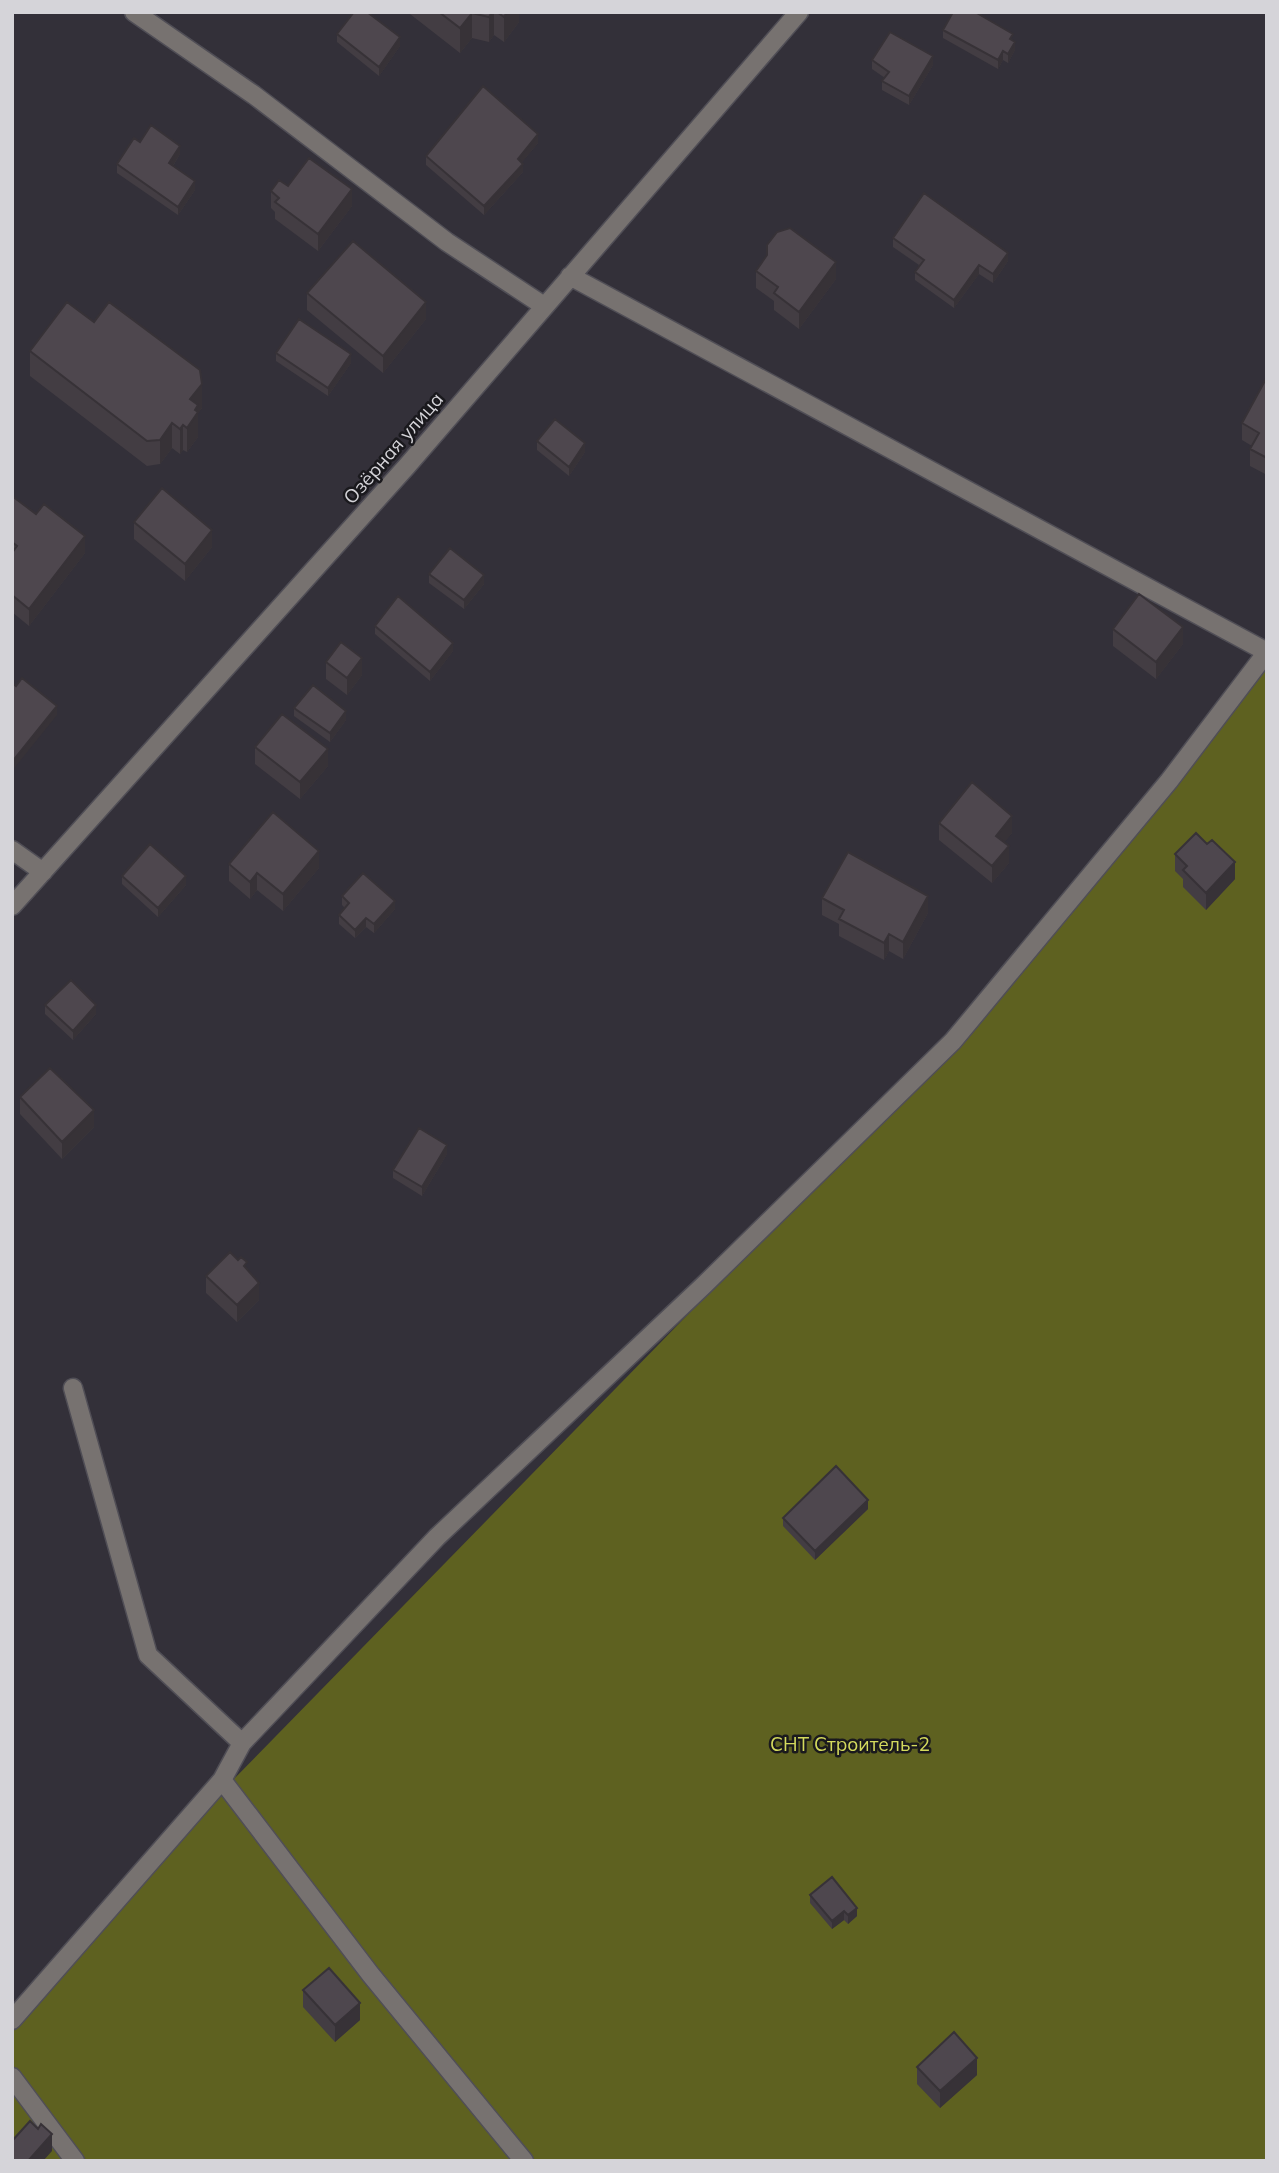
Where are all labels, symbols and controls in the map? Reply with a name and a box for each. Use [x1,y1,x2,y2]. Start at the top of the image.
street label: Озёрная улица [338,387,448,509]
park label: СНТ Строитель-2 [770,1732,930,1756]

